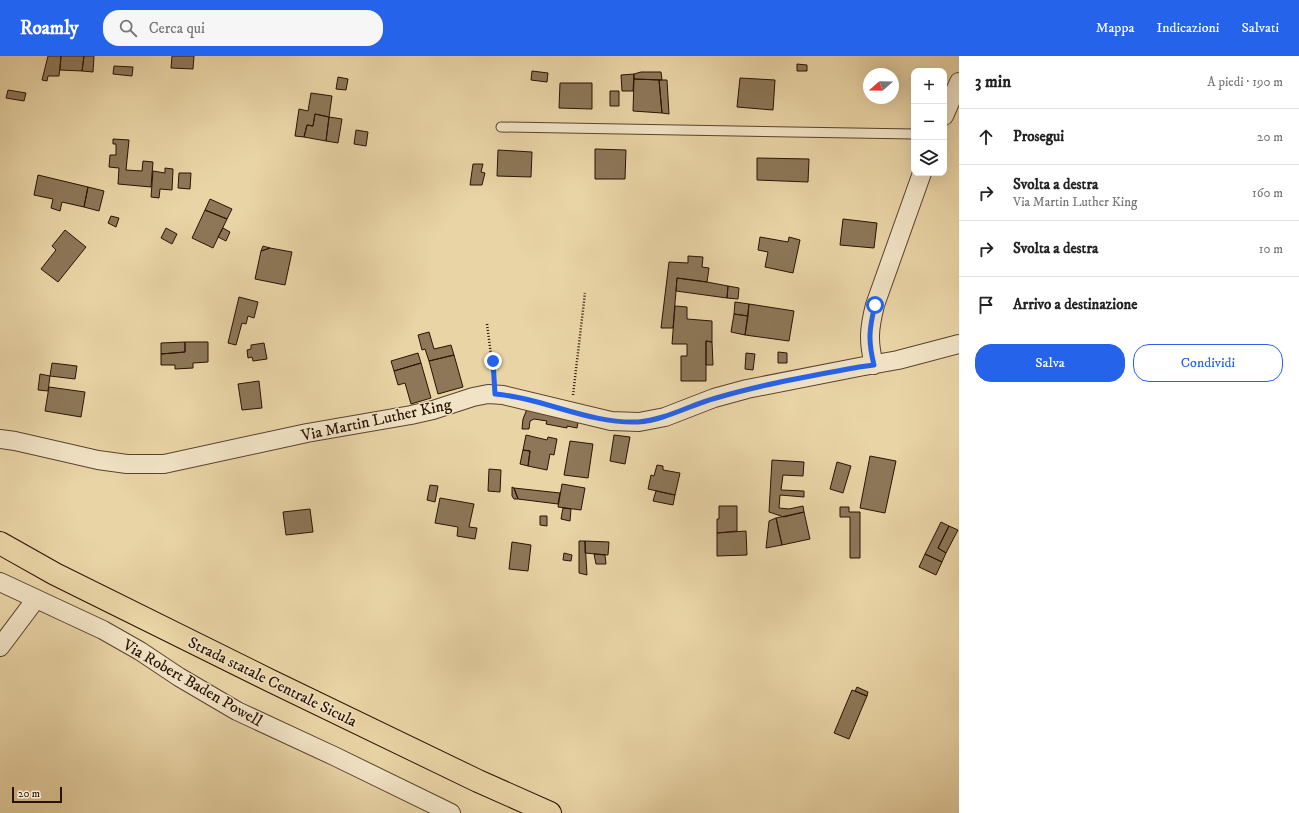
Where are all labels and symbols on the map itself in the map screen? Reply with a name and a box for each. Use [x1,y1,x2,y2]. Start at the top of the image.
north arrow [863,68,899,104]
route start [866,296,884,314]
route end [484,352,502,370]
street label: Via Martin Luther King [298,394,453,446]
street label: Strada statale Centrale Sicula [185,632,360,732]
street label: Via Robert Baden Powell [118,634,266,731]
scale bar [12,785,62,804]

